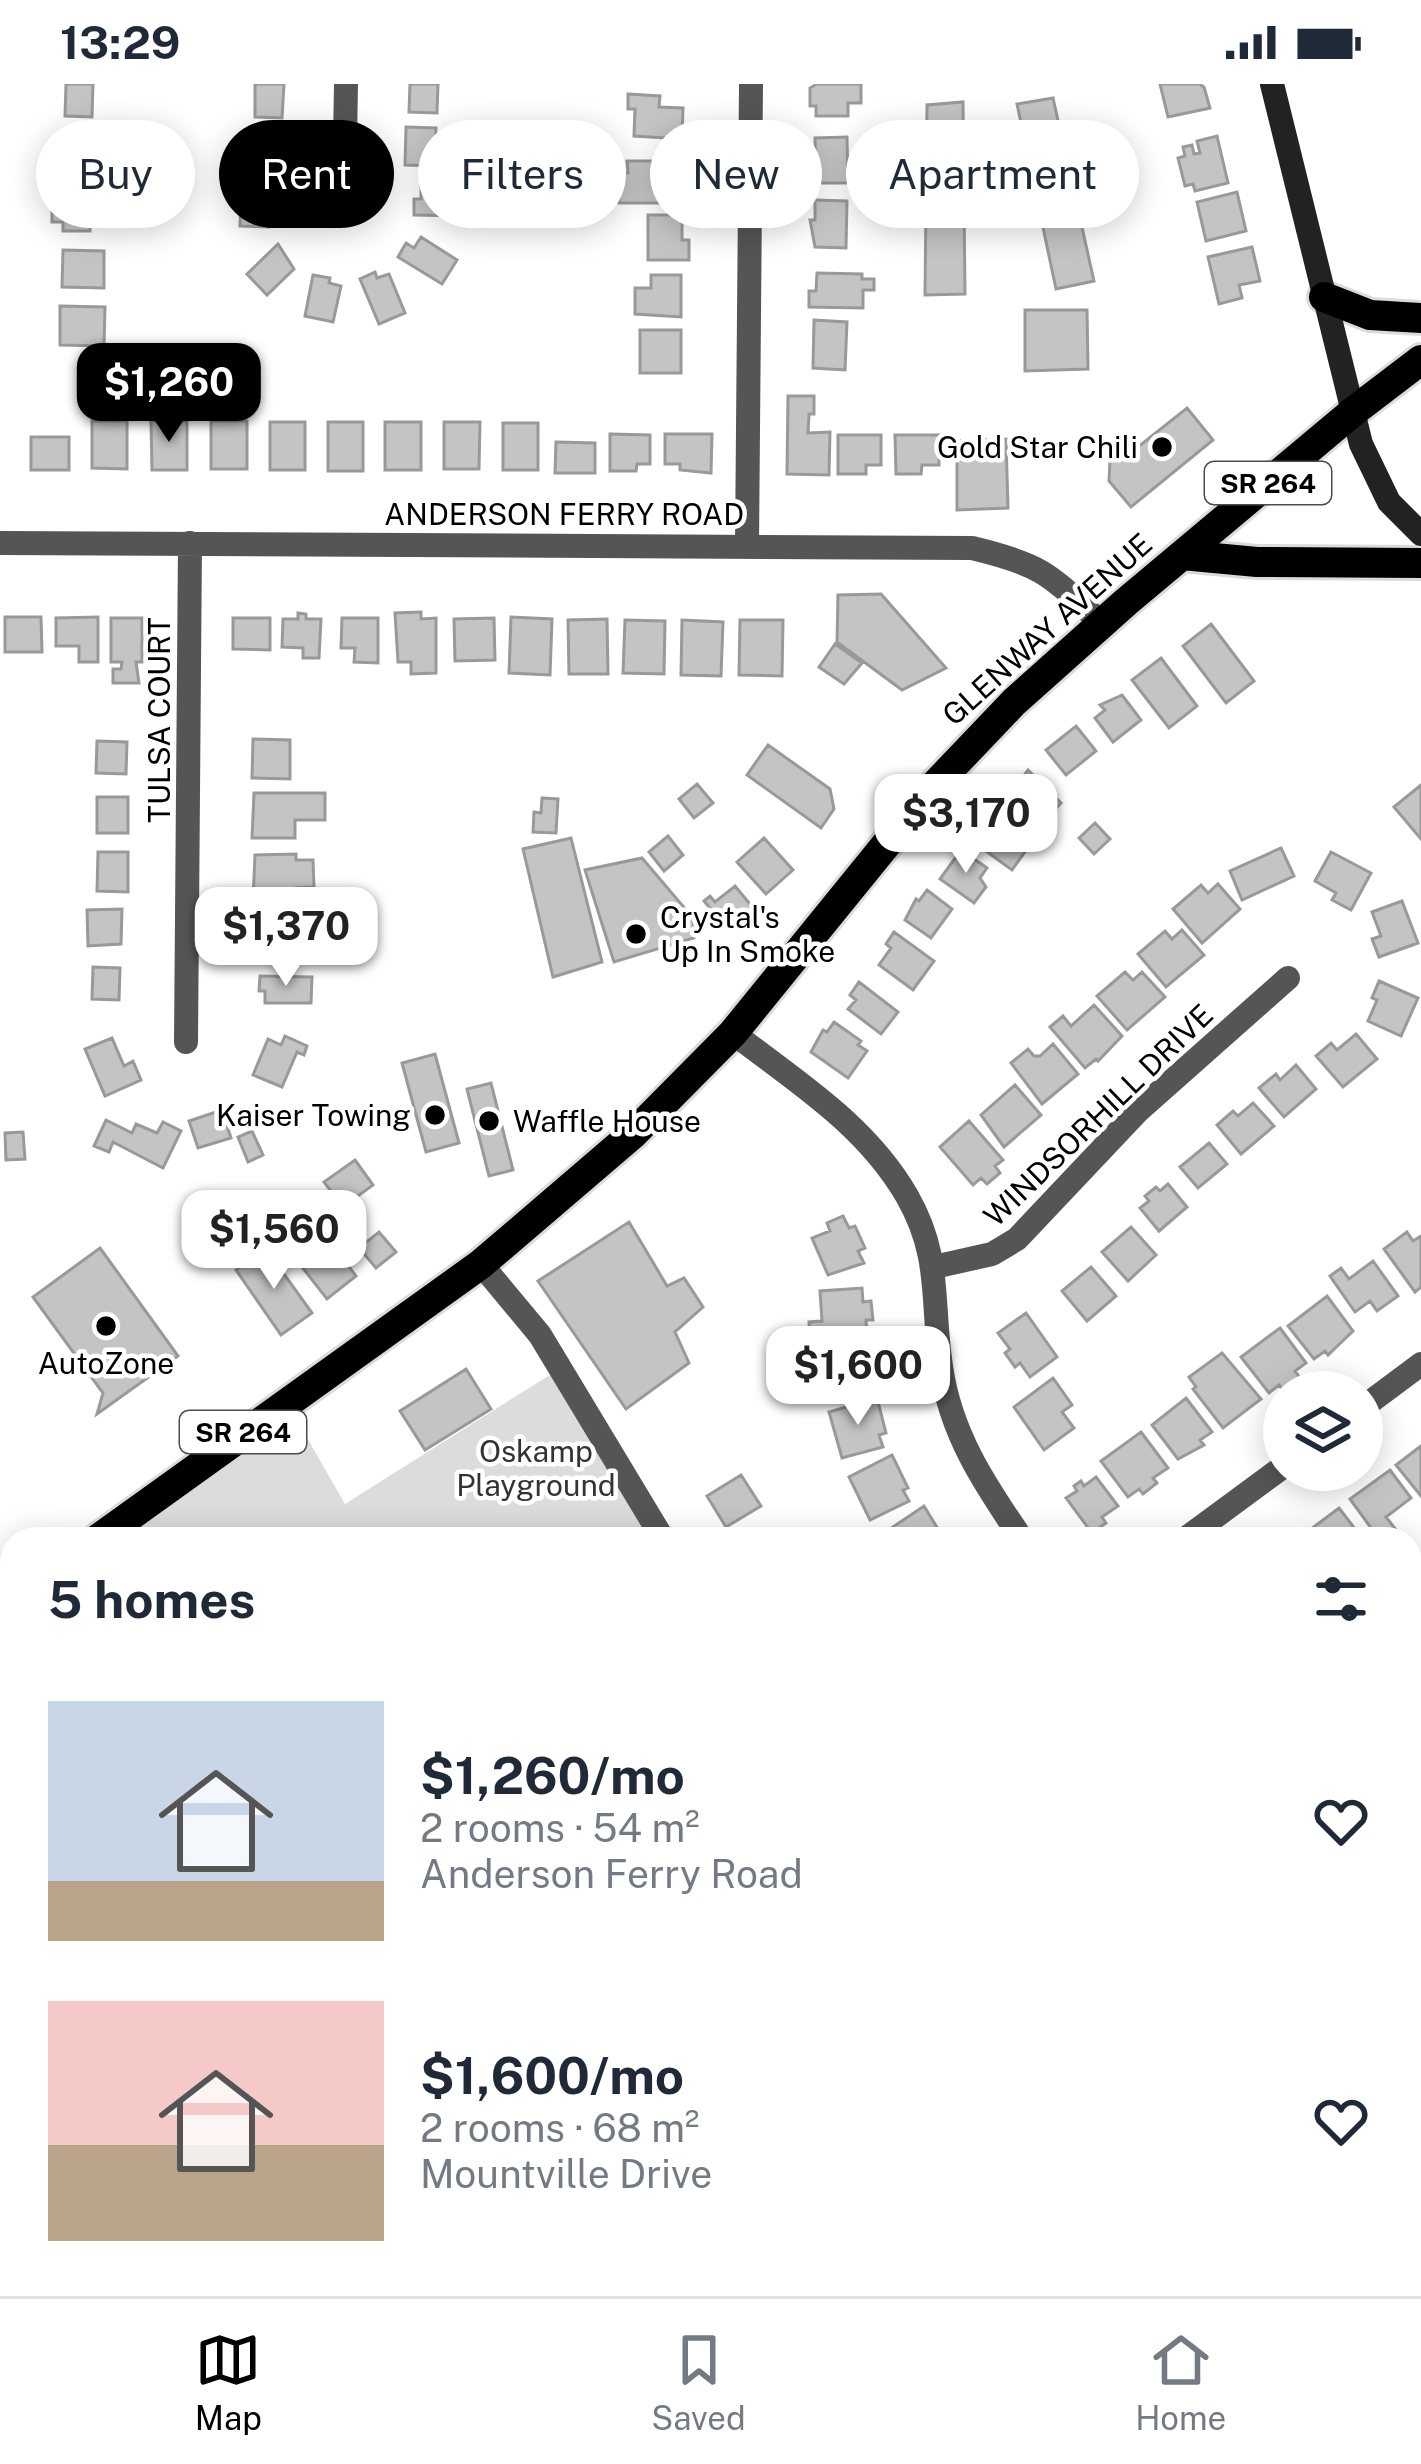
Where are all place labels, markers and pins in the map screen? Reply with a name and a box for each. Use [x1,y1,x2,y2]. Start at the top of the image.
pin: $1,260 [71,343,267,445]
place label: Gold Star Chili [937,429,1138,465]
marker: Gold Star Chili [1149,434,1175,460]
pin: $3,170 [868,774,1064,876]
pin: $1,370 [188,887,384,989]
place label: Crystal's Up In Smoke [660,899,835,969]
marker: Crystal's Up In Smoke [623,921,649,947]
place label: Kaiser Towing [216,1097,411,1133]
marker: Kaiser Towing [422,1102,448,1128]
place label: Waffle House [513,1103,701,1139]
marker: Waffle House [476,1108,502,1134]
pin: $1,560 [176,1190,372,1292]
marker: AutoZone [93,1313,119,1339]
pin: $1,600 [760,1326,956,1428]
place label: AutoZone [38,1345,174,1381]

